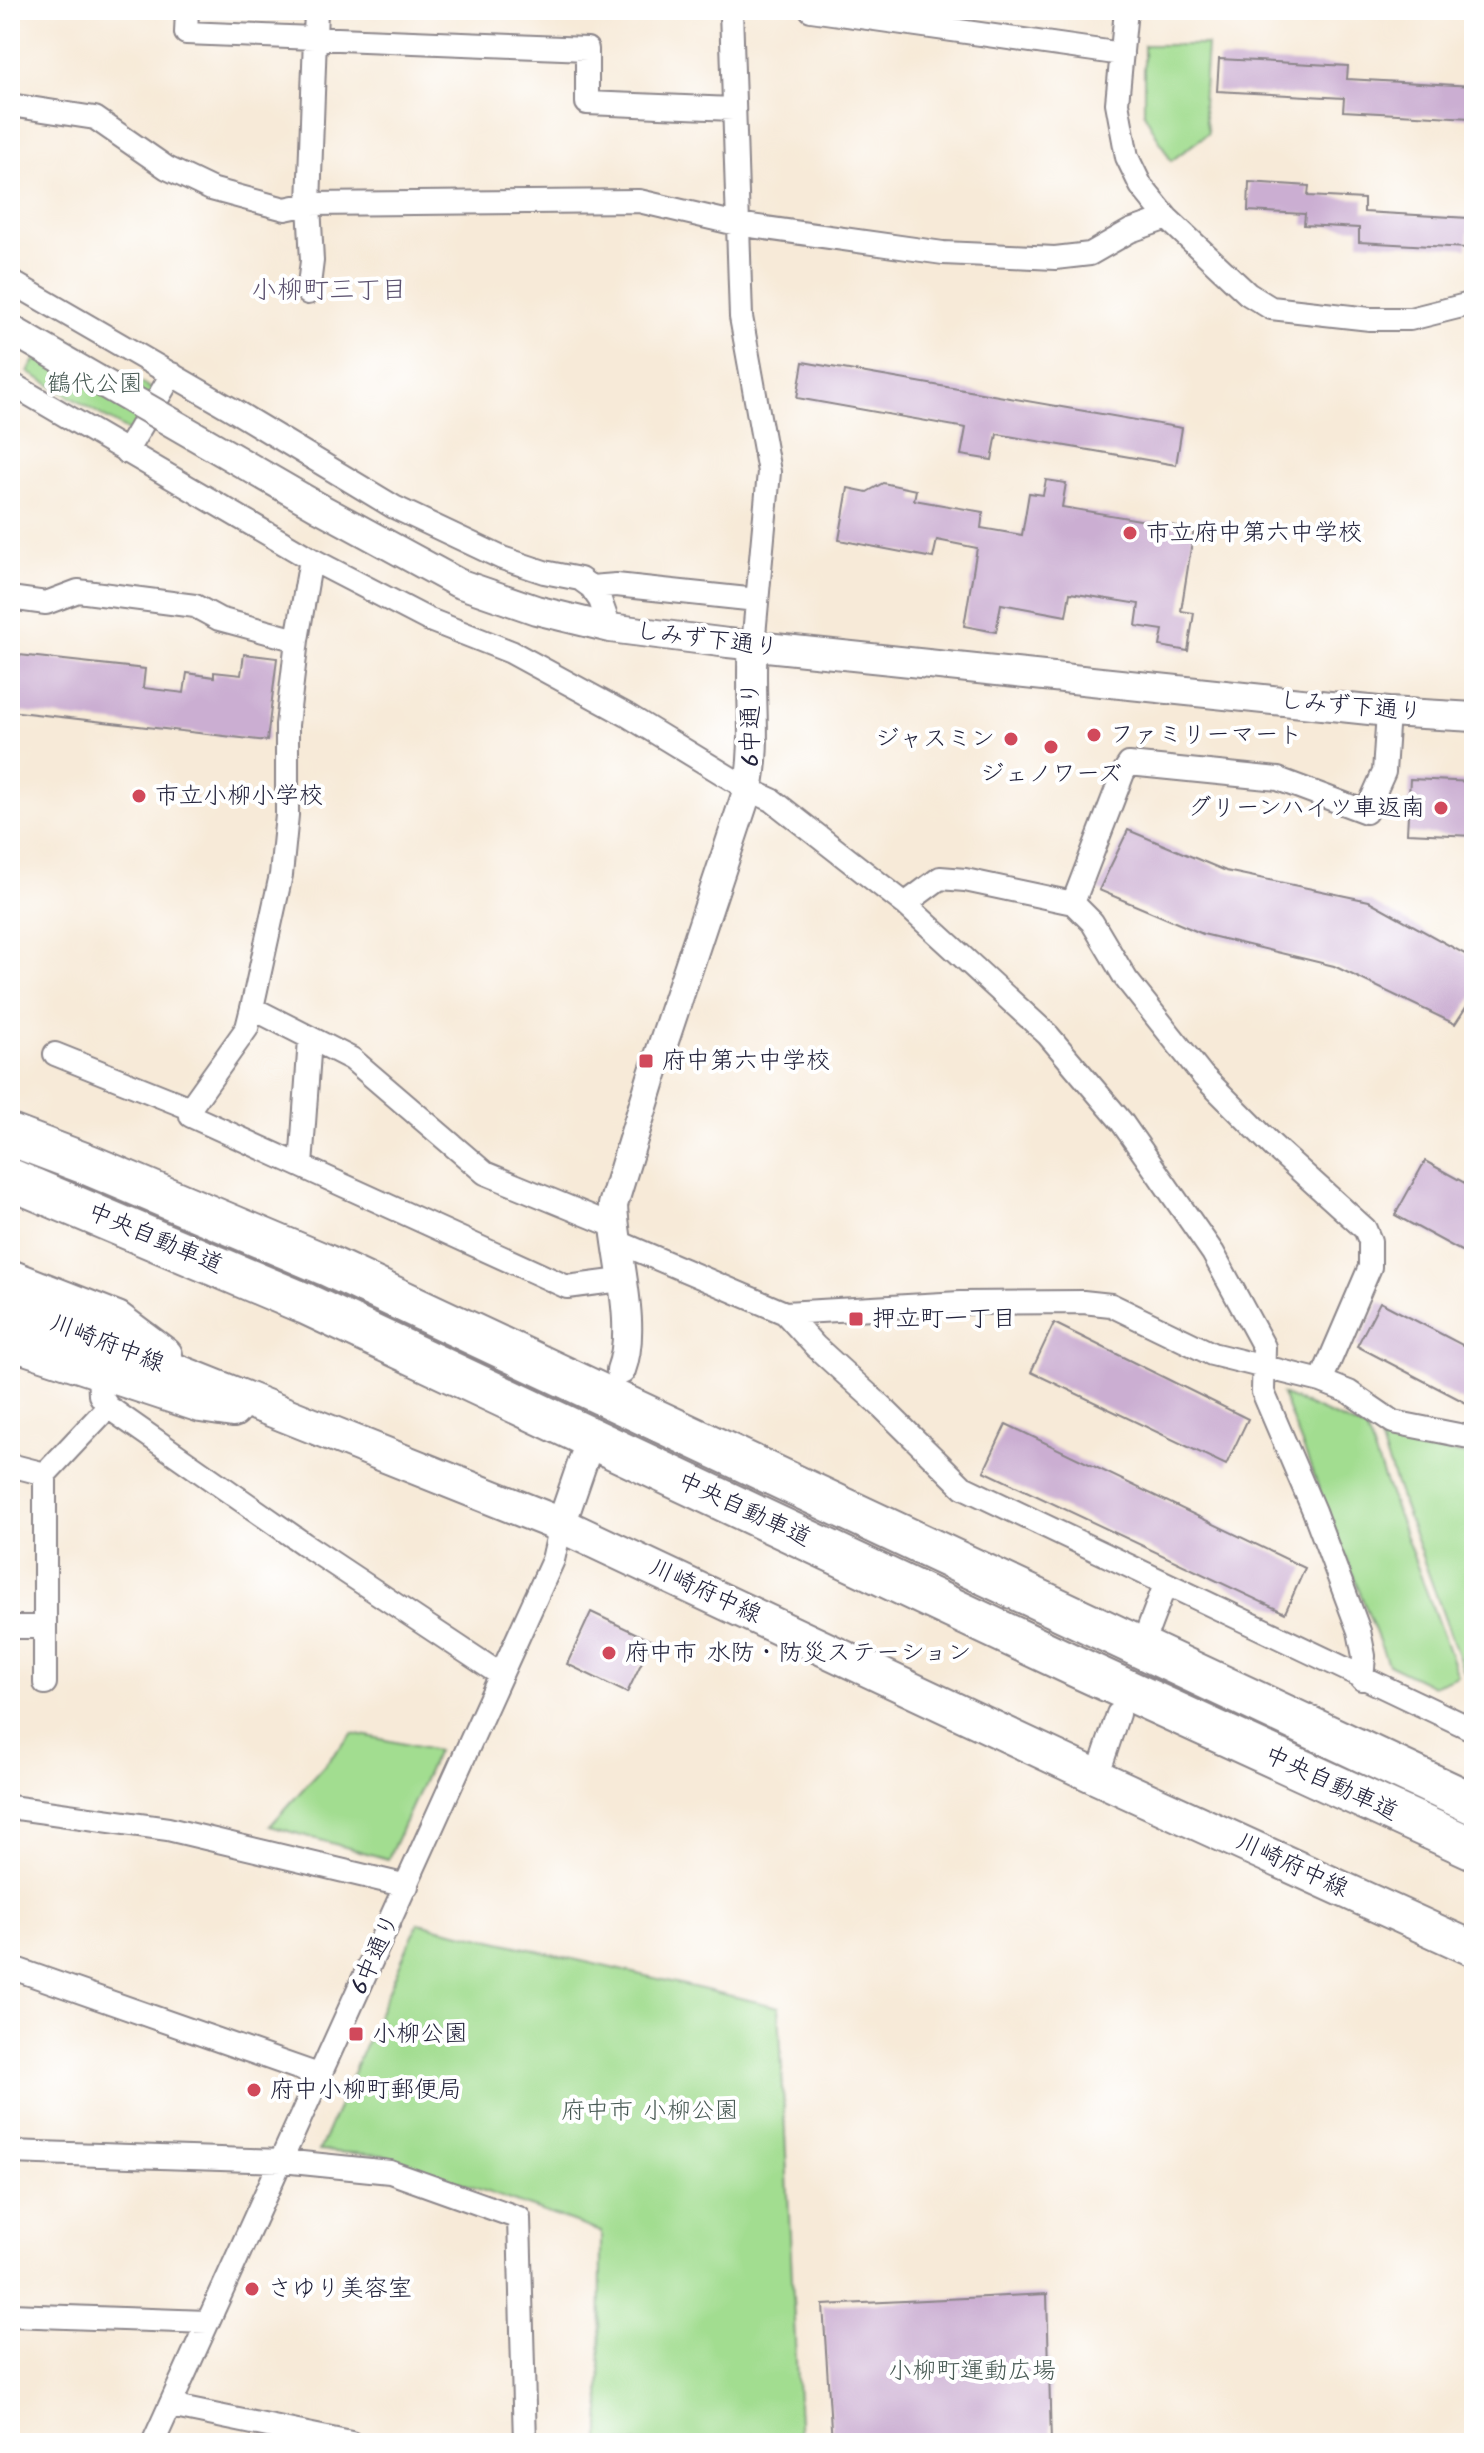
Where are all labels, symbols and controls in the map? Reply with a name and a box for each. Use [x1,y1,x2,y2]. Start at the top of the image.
district label: 小柳町三丁目 [251,270,407,312]
park label: 鶴代公園 [47,365,143,404]
place label: 市立府中第六中学校 [1146,514,1362,553]
marker: 市立府中第六中学校 [1121,524,1139,542]
street label: しみず下通り [634,612,780,668]
street label: 6中通り [732,681,771,767]
street label: しみず下通り [1278,681,1424,733]
place label: ファミリーマート [1110,716,1302,755]
place label: ジャスミン [875,720,995,759]
marker: ファミリーマート [1085,726,1103,744]
marker: ジャスミン [1002,730,1020,748]
marker: ジェノワーズ [1042,738,1060,756]
place label: ジェノワーズ [980,755,1122,794]
place label: 市立小柳小学校 [155,777,323,816]
marker: 市立小柳小学校 [130,787,148,805]
place label: グリーンハイツ車返南 [1187,789,1425,828]
marker: グリーンハイツ車返南 [1432,799,1450,817]
place label: 府中第六中学校 [662,1042,830,1081]
marker: 府中第六中学校 [637,1052,655,1070]
street label: 中央自動車道 [81,1193,229,1285]
place label: 押立町一丁目 [872,1300,1016,1339]
street label: 川崎府中線 [44,1304,170,1384]
marker: 押立町一丁目 [847,1310,865,1328]
street label: 中央自動車道 [671,1462,817,1558]
street label: 川崎府中線 [642,1549,768,1635]
place label: 府中市 水防・防災ステーション [625,1634,972,1673]
marker: 府中市 水防・防災ステーション [600,1644,618,1662]
street label: 中央自動車道 [1258,1736,1404,1832]
street label: 川崎府中線 [1229,1823,1355,1909]
street label: 6中通り [341,1907,411,2001]
place label: 小柳公園 [372,2015,468,2054]
marker: 小柳公園 [347,2025,365,2043]
place label: 府中小柳町郵便局 [270,2071,462,2110]
marker: 府中小柳町郵便局 [245,2081,263,2099]
park label: 府中市 小柳公園 [561,2092,739,2131]
place label: さゆり美容室 [268,2270,412,2309]
marker: さゆり美容室 [243,2280,261,2298]
park label: 小柳町運動広場 [888,2352,1056,2391]

